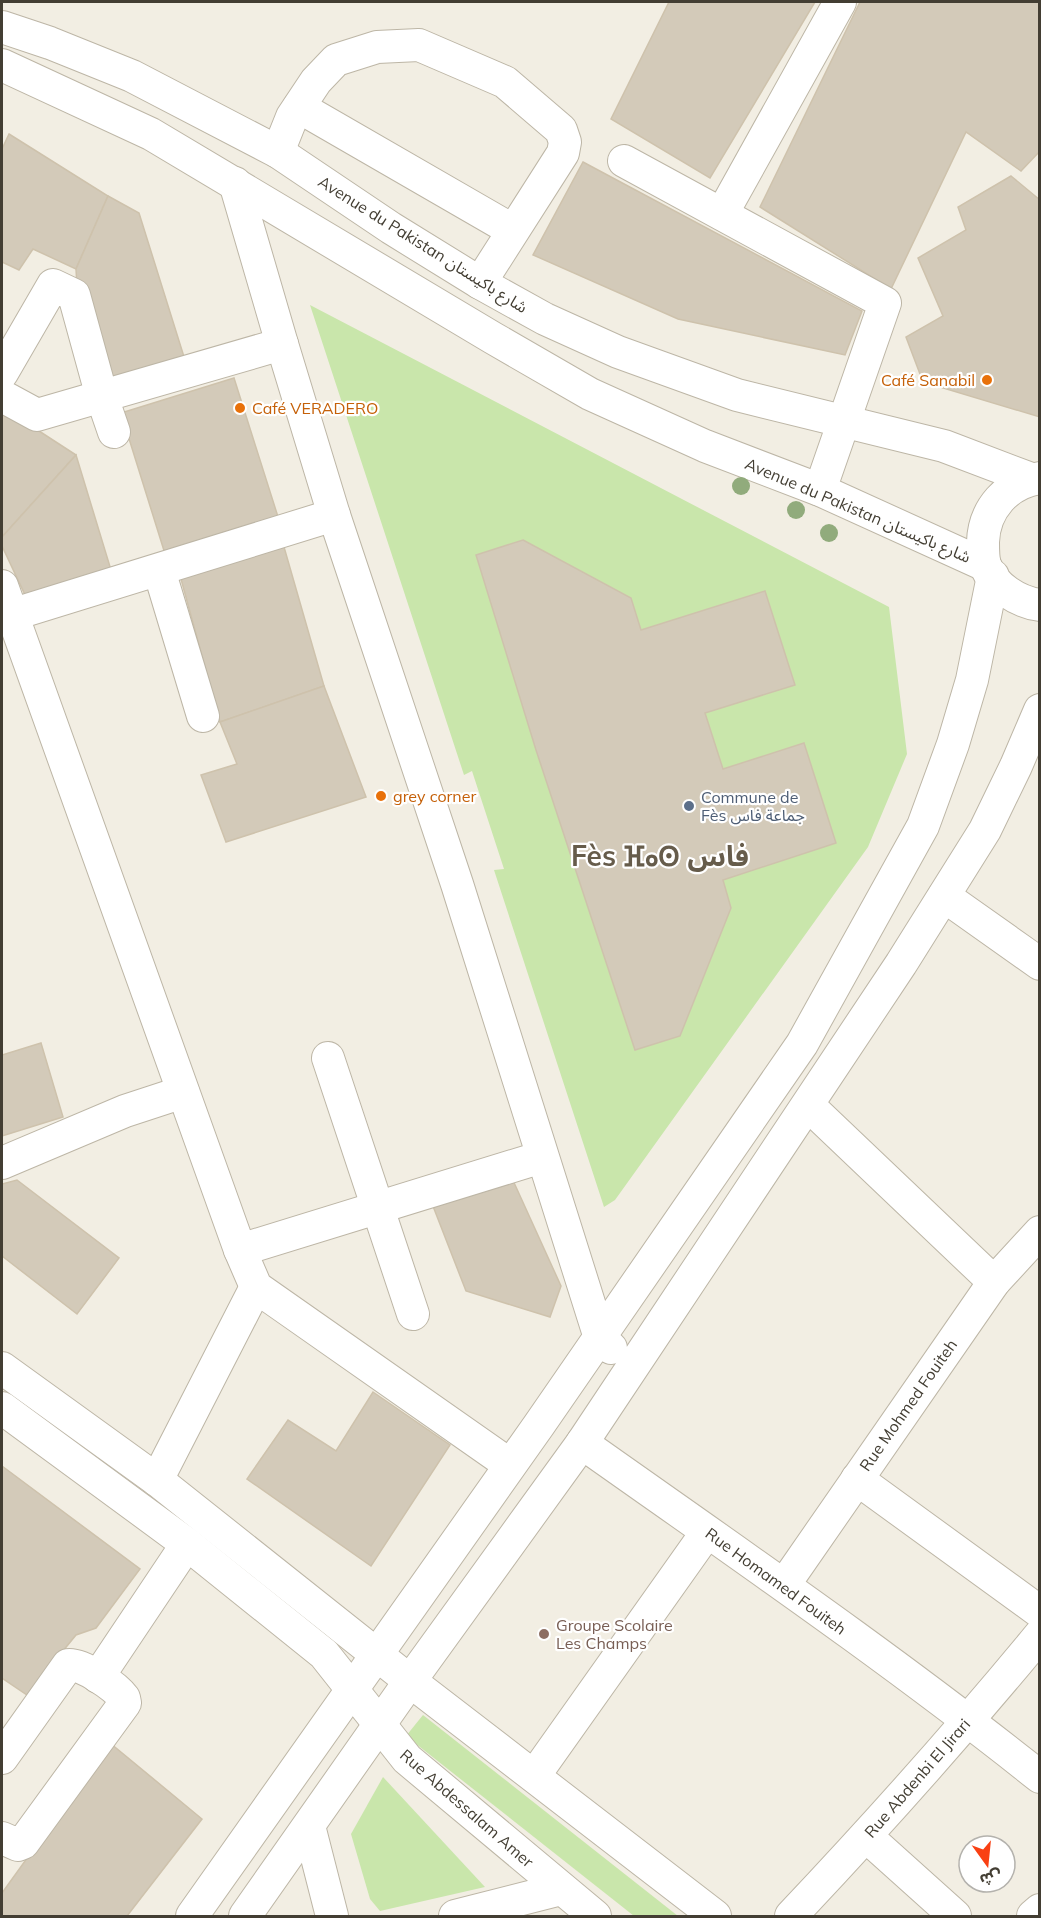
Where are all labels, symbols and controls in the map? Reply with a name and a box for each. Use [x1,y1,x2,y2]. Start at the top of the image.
street label: Avenue du Pakistan شارع باكيستان [313,171,531,319]
place label: Café Sanabil [881,370,975,390]
marker: Café Sanabil [980,373,994,387]
place label: Café VERADERO [252,398,378,418]
marker: Café VERADERO [233,401,247,415]
street label: Avenue du Pakistan شارع باكيستان [741,453,974,569]
place label: grey corner [393,786,476,806]
place label: Commune de Fès جماعة فاس [701,787,805,825]
marker: grey corner [374,789,388,803]
marker: Commune de Fès جماعة فاس [682,799,696,813]
district label: Fès ⴼⴰⵙ فاس [571,838,749,873]
street label: Rue Mohmed Fouiteh [855,1335,961,1475]
street label: Rue Homamed Fouiteh [702,1523,850,1639]
place label: Groupe Scolaire Les Champs [556,1615,673,1653]
marker: Groupe Scolaire Les Champs [537,1627,551,1641]
street label: Rue Abdenbi El Jirari [860,1714,974,1842]
street label: Rue Abdessalam Amer [396,1745,538,1872]
north arrow [957,1834,1017,1894]
text: ش [978,1866,1004,1891]

